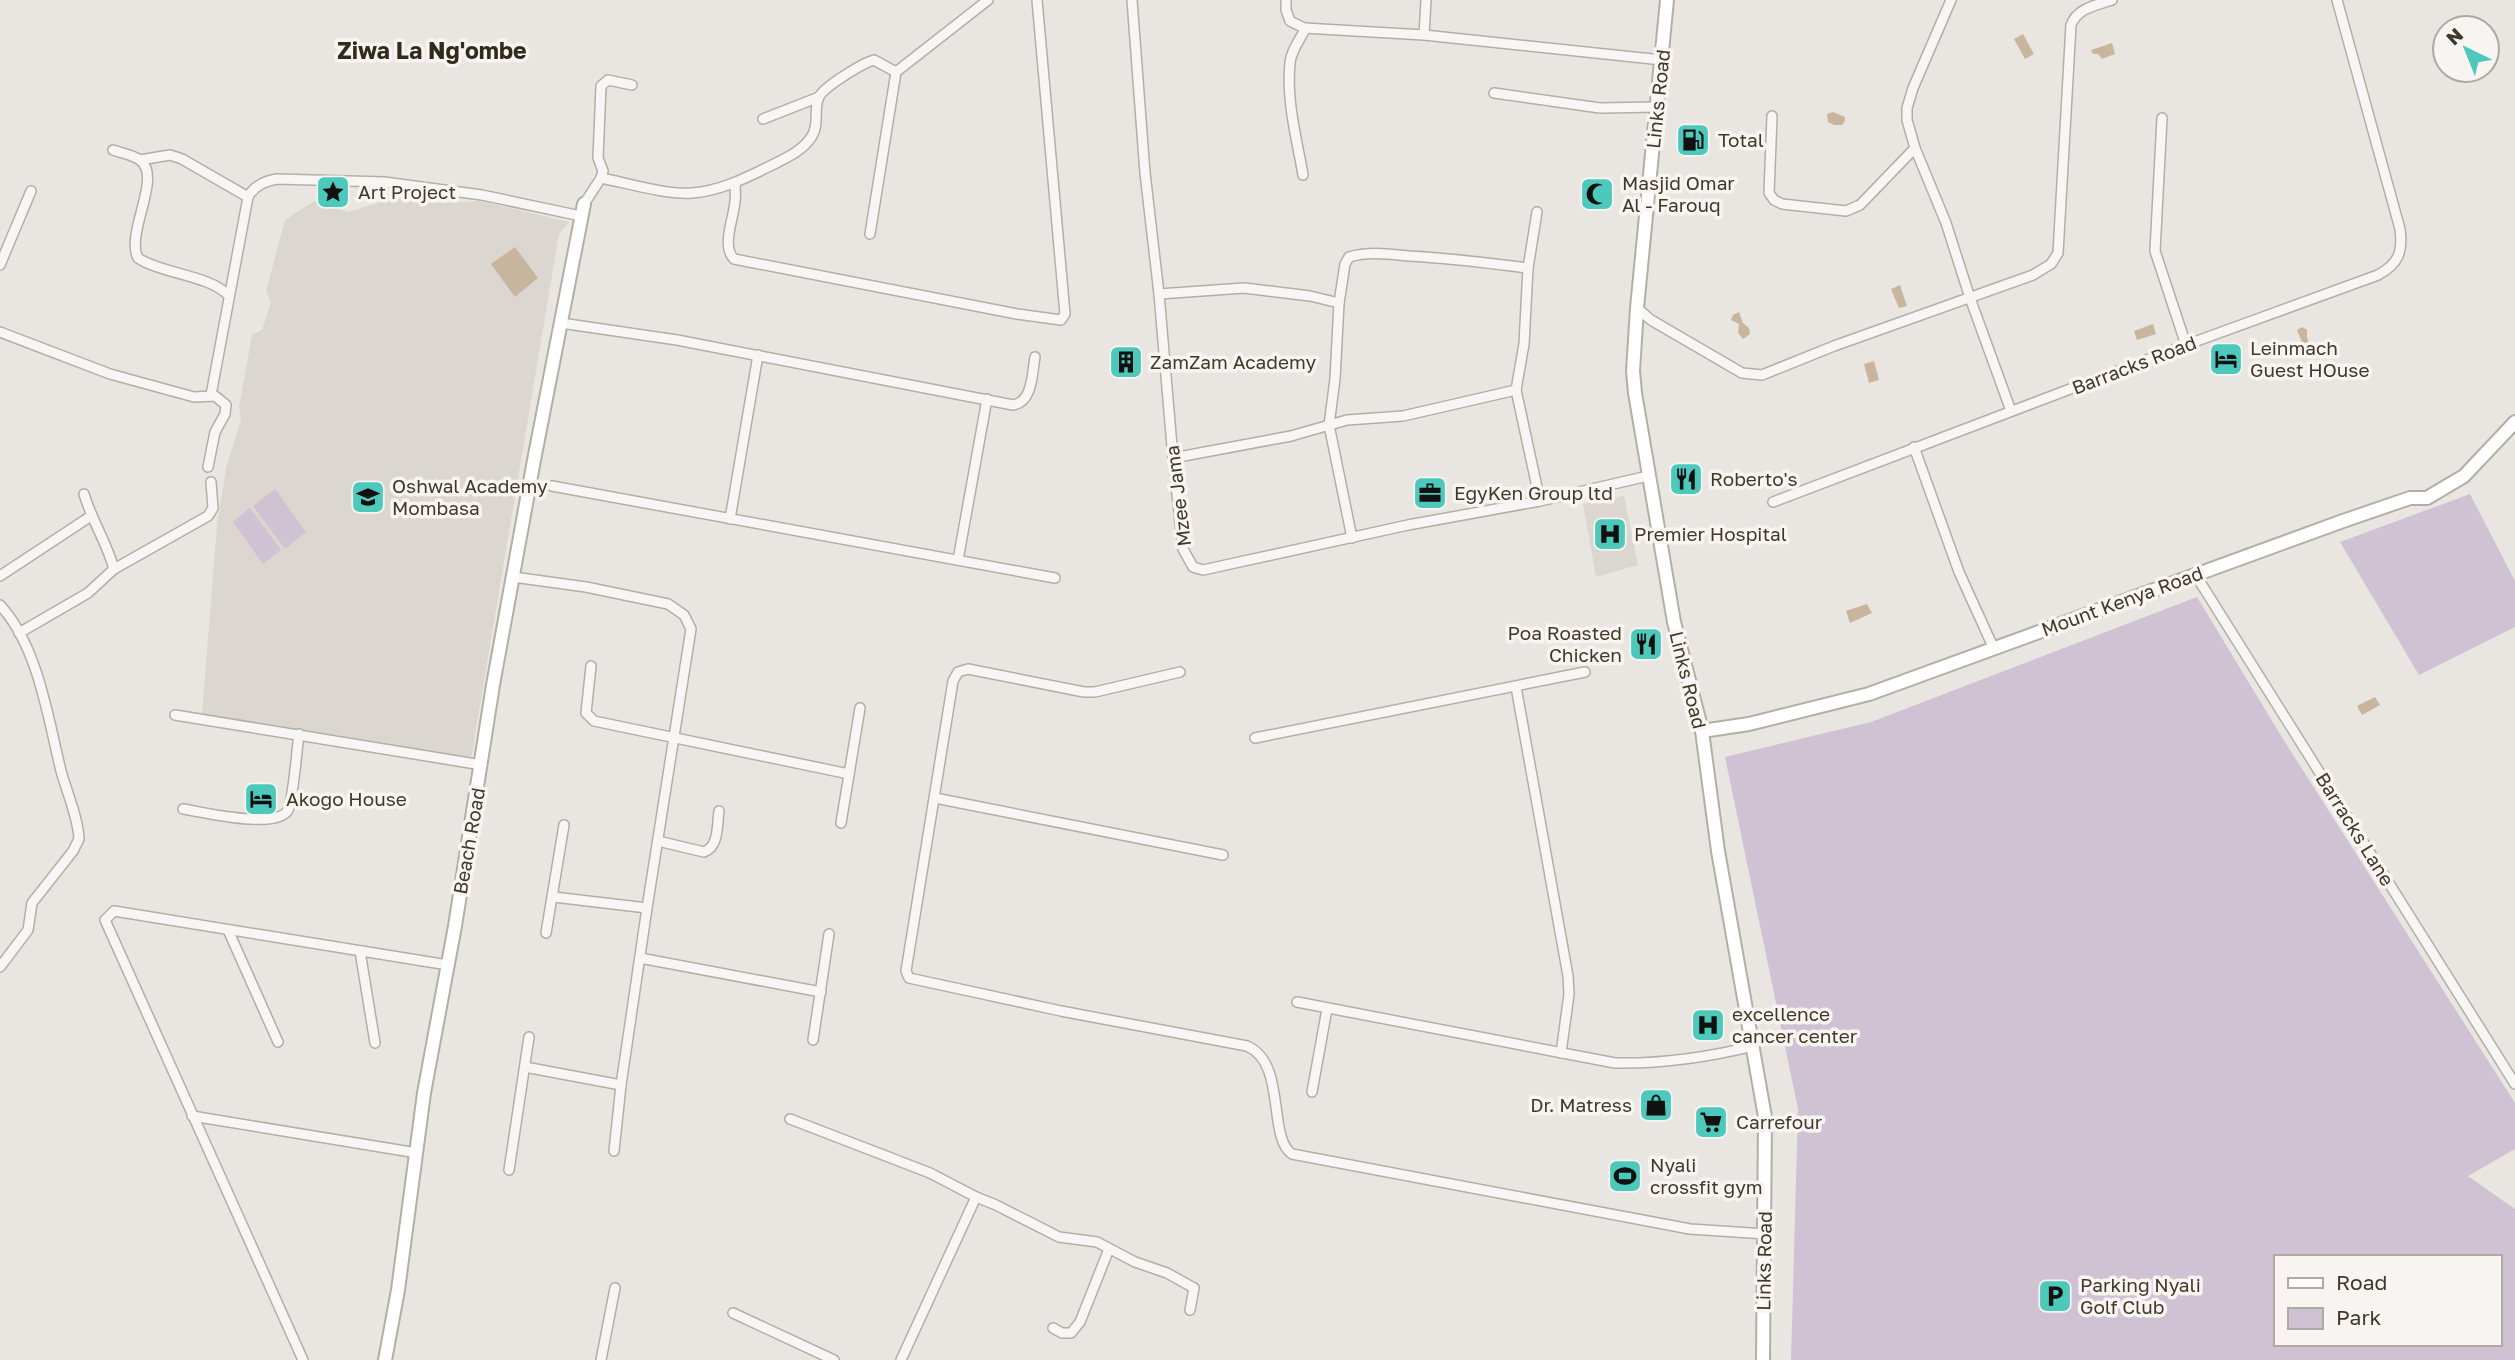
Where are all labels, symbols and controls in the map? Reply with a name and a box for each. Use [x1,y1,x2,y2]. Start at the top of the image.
north arrow [2431,14,2501,84]
text: N [2441,23,2467,50]
district label: Ziwa La Ng'ombe [337,36,527,64]
street label: Links Road [1641,48,1674,150]
fuel station icon: Total [1674,121,1712,159]
place label: Total [1718,128,1764,151]
place label: Masjid Omar Al - Farouq [1622,171,1735,216]
place icon: Art Project [314,173,352,211]
mosque icon: Masjid Omar Al - Farouq [1578,175,1616,213]
place label: Art Project [358,180,456,203]
street label: Barracks Road [2068,330,2199,399]
place label: Leinmach Guest HOuse [2250,336,2369,381]
hotel icon: Leinmach Guest HOuse [2207,340,2245,378]
building icon: ZamZam Academy [1107,343,1145,381]
place label: ZamZam Academy [1150,350,1316,373]
street label: Mzee Jama [1160,444,1195,548]
restaurant icon: Roberto's [1667,460,1705,498]
place label: Roberto's [1710,467,1798,490]
place label: Oshwal Academy Mombasa [392,474,548,519]
office icon: EgyKen Group ltd [1411,474,1449,512]
school or university icon: Oshwal Academy Mombasa [349,478,387,516]
place label: EgyKen Group ltd [1454,481,1613,504]
hospital icon: Premier Hospital [1591,515,1629,553]
place label: Premier Hospital [1634,522,1787,545]
street label: Mount Kenya Road [2038,561,2206,640]
place label: Poa Roasted Chicken [1508,621,1622,666]
restaurant icon: Poa Roasted Chicken [1627,625,1665,663]
street label: Links Road [1665,629,1712,731]
street label: Barracks Lane [2311,768,2399,890]
hotel icon: Akogo House [242,780,280,818]
street label: Beach Road [448,786,489,896]
place label: Akogo House [286,787,407,810]
place label: excellence cancer center [1732,1002,1858,1047]
hospital icon: excellence cancer center [1689,1006,1727,1044]
shop icon: Dr. Matress [1637,1086,1675,1124]
place label: Dr. Matress [1530,1093,1632,1116]
supermarket icon: Carrefour [1692,1103,1730,1141]
place label: Carrefour [1736,1110,1823,1133]
place label: Nyali crossfit gym [1650,1153,1763,1198]
sports icon: Nyali crossfit gym [1606,1157,1644,1195]
street label: Links Road [1751,1211,1776,1311]
legend [2274,1255,2501,1346]
text: Road [2336,1269,2387,1295]
place label: Parking Nyali Golf Club [2080,1273,2201,1318]
parking icon: Parking Nyali Golf Club [2036,1277,2074,1315]
text: Park [2336,1304,2382,1330]

